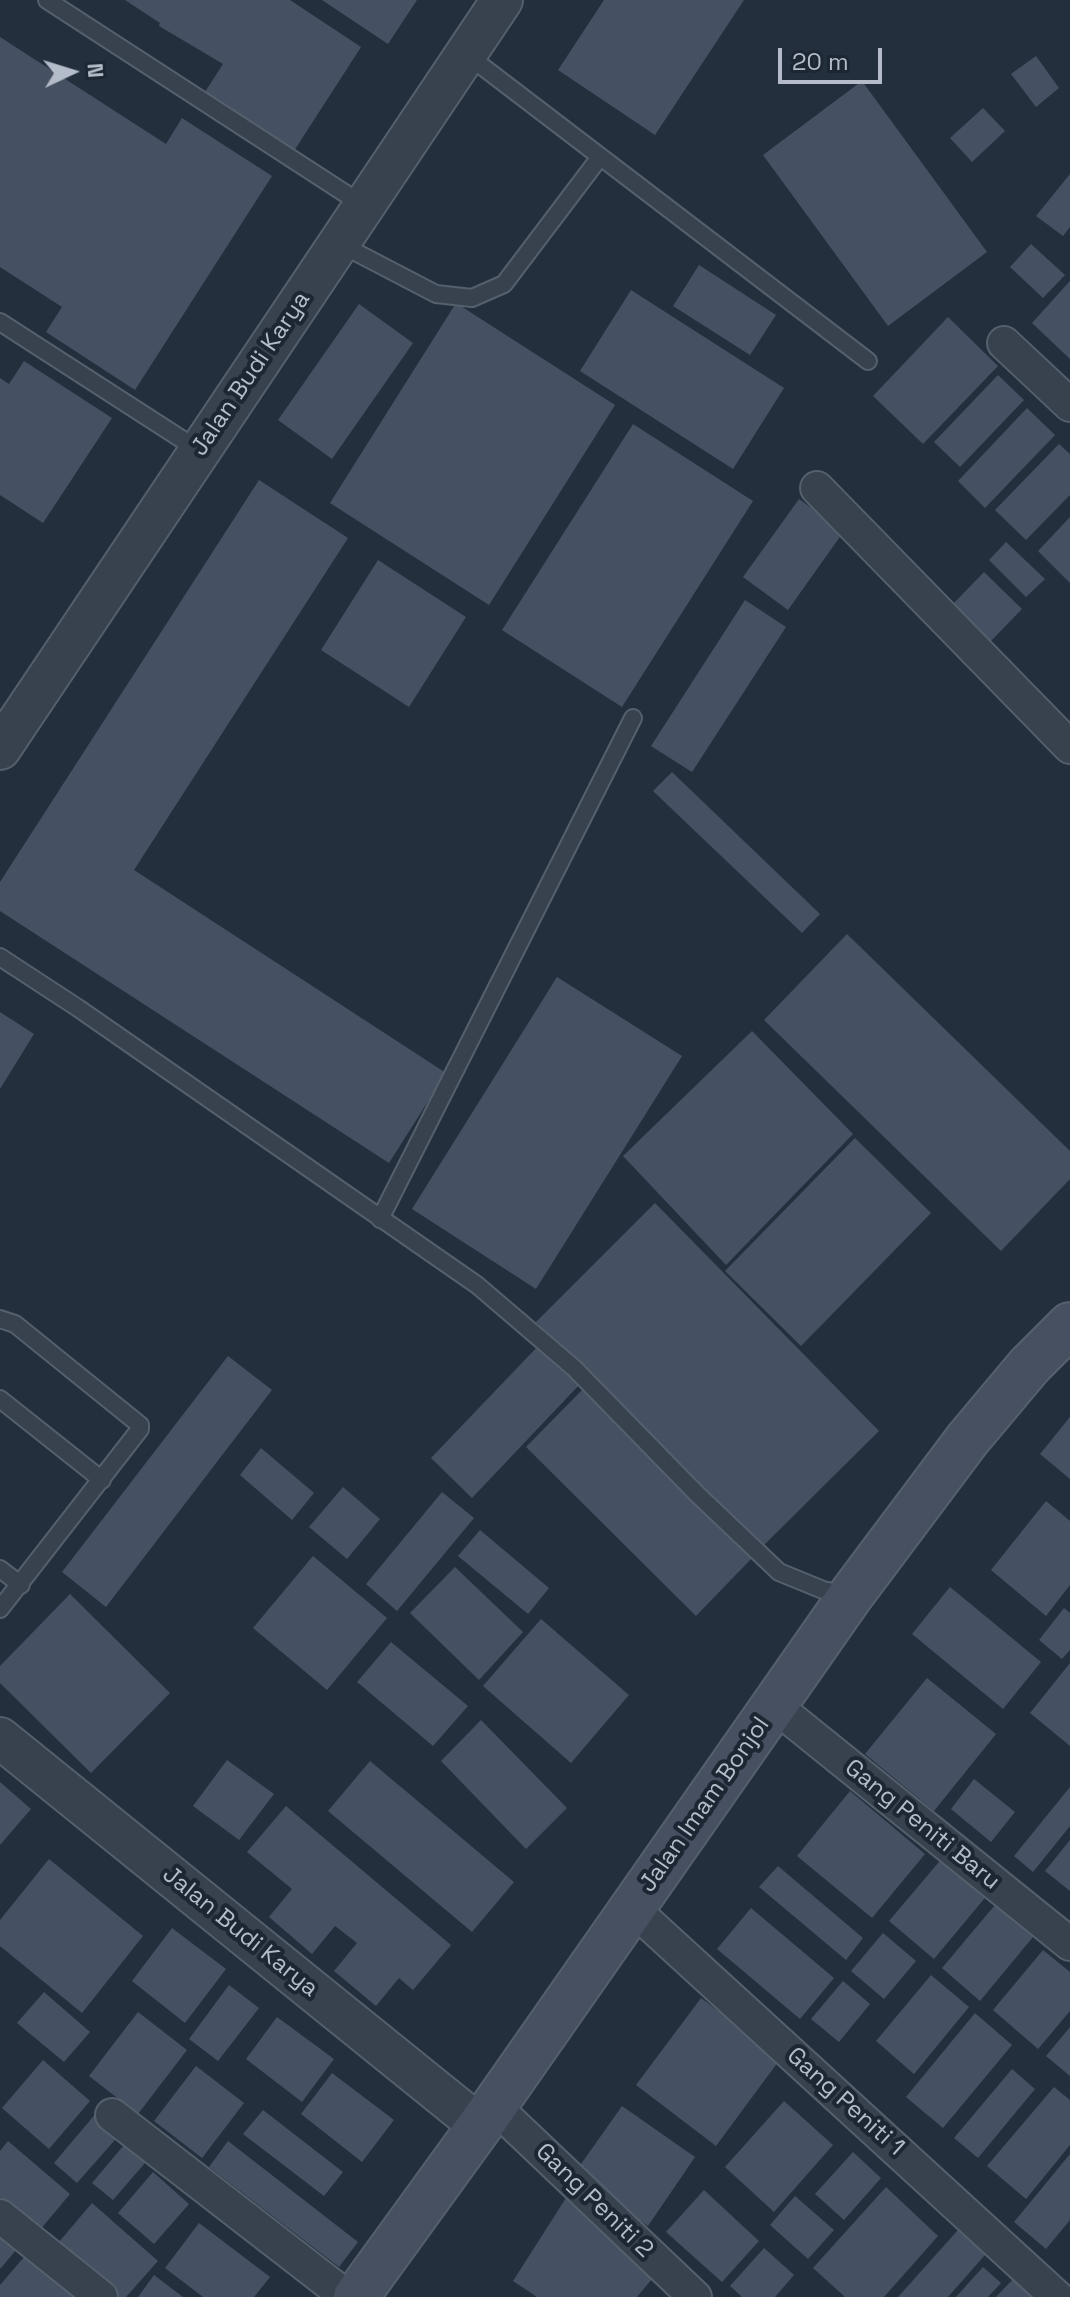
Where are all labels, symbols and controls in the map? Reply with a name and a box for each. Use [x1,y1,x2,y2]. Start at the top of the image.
north arrow [32,32,112,112]
scale bar [782,32,886,82]
text: 20 m [792,46,849,77]
text: N [81,62,110,79]
street label: Jalan Budi Karya [185,286,317,462]
street label: Jalan Imam Bonjol [634,1712,776,1898]
street label: Gang Peniti Baru [839,1754,1005,1896]
street label: Jalan Budi Karya [156,1860,324,2004]
street label: Gang Peniti 1 [780,2042,910,2162]
street label: Gang Peniti 2 [529,2138,659,2264]

